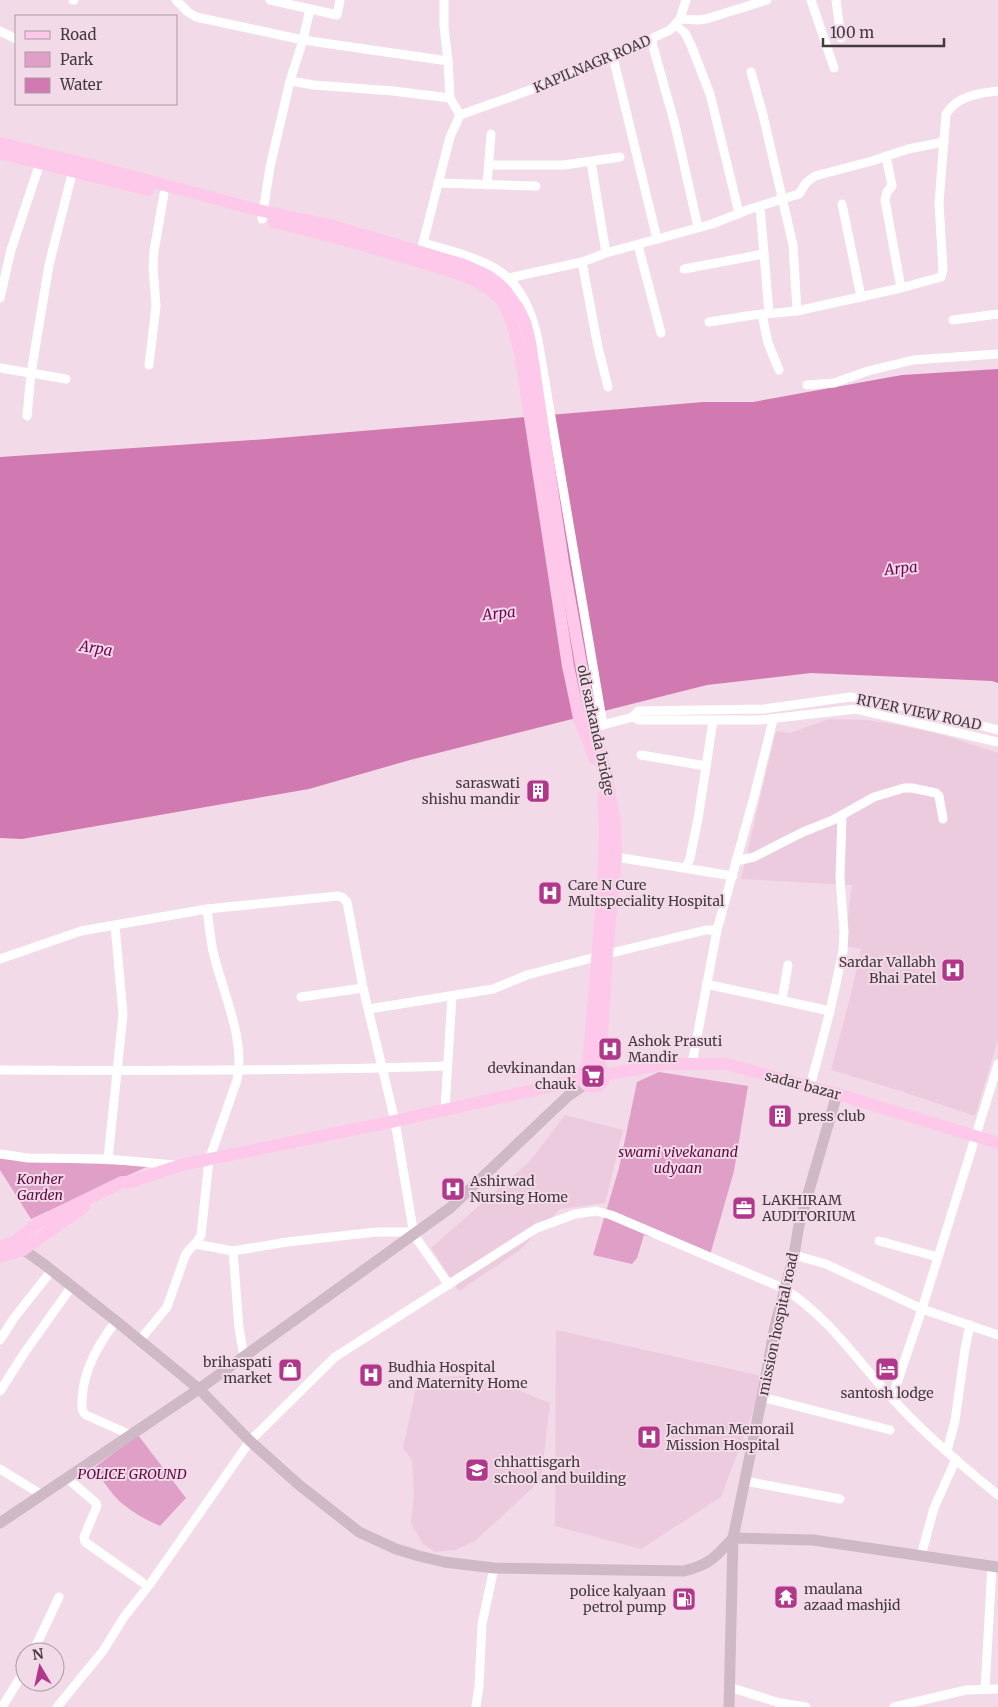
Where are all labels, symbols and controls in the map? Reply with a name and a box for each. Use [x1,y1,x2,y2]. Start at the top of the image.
legend [15,15,178,105]
scale bar [823,15,944,47]
text: 100 m [830,23,874,42]
text: Road [60,25,96,44]
street label: KAPILNAGR ROAD [530,31,654,97]
text: Park [60,50,94,69]
text: Water [59,75,103,94]
water label: Arpa [883,557,919,579]
water label: Arpa [481,602,517,624]
water label: Arpa [77,636,114,660]
street label: old sarkanda bridge [573,663,619,797]
street label: RIVER VIEW ROAD [855,690,984,734]
place label: saraswati shishu mandir [422,774,520,808]
building icon: saraswati shishu mandir [525,778,551,804]
place label: Care N Cure Multspeciality Hospital [568,876,725,910]
hospital icon: Care N Cure Multspeciality Hospital [537,880,563,906]
place label: Sardar Vallabh Bhai Patel [839,953,937,987]
hospital icon: Sardar Vallabh Bhai Patel [940,957,966,983]
place label: Ashok Prasuti Mandir [627,1032,723,1066]
hospital icon: Ashok Prasuti Mandir [597,1036,623,1062]
place label: devkinandan chauk [487,1059,576,1093]
supermarket icon: devkinandan chauk [580,1063,606,1089]
street label: sadar bazar [763,1066,843,1104]
building icon: press club [767,1103,793,1129]
place label: press club [798,1107,865,1125]
park label: swami vivekanand udyaan [618,1143,738,1177]
park label: Konher Garden [16,1170,63,1204]
place label: Ashirwad Nursing Home [469,1172,568,1206]
hospital icon: Ashirwad Nursing Home [440,1176,466,1202]
place label: LAKHIRAM AUDITORIUM [761,1191,856,1225]
office icon: LAKHIRAM AUDITORIUM [731,1195,757,1221]
street label: mission hospital road [754,1250,802,1397]
place label: brihaspati market [202,1353,273,1387]
hotel icon: santosh lodge [874,1356,900,1382]
shop icon: brihaspati market [277,1357,303,1383]
place label: Budhia Hospital and Maternity Home [388,1358,528,1392]
hospital icon: Budhia Hospital and Maternity Home [358,1362,384,1388]
place label: santosh lodge [840,1384,934,1402]
place label: Jachman Memorail Mission Hospital [665,1420,795,1454]
hospital icon: Jachman Memorail Mission Hospital [636,1424,662,1450]
place label: chhattisgarh school and building [494,1453,627,1487]
school or university icon: chhattisgarh school and building [464,1457,490,1483]
park label: POLICE GROUND [78,1465,187,1483]
place label: maulana azaad mashjid [804,1580,901,1614]
place label: police kalyaan petrol pump [570,1582,666,1616]
temple icon: maulana azaad mashjid [773,1584,799,1610]
fuel station icon: police kalyaan petrol pump [671,1586,697,1612]
north arrow [15,1642,65,1692]
text: N [31,1644,45,1664]

